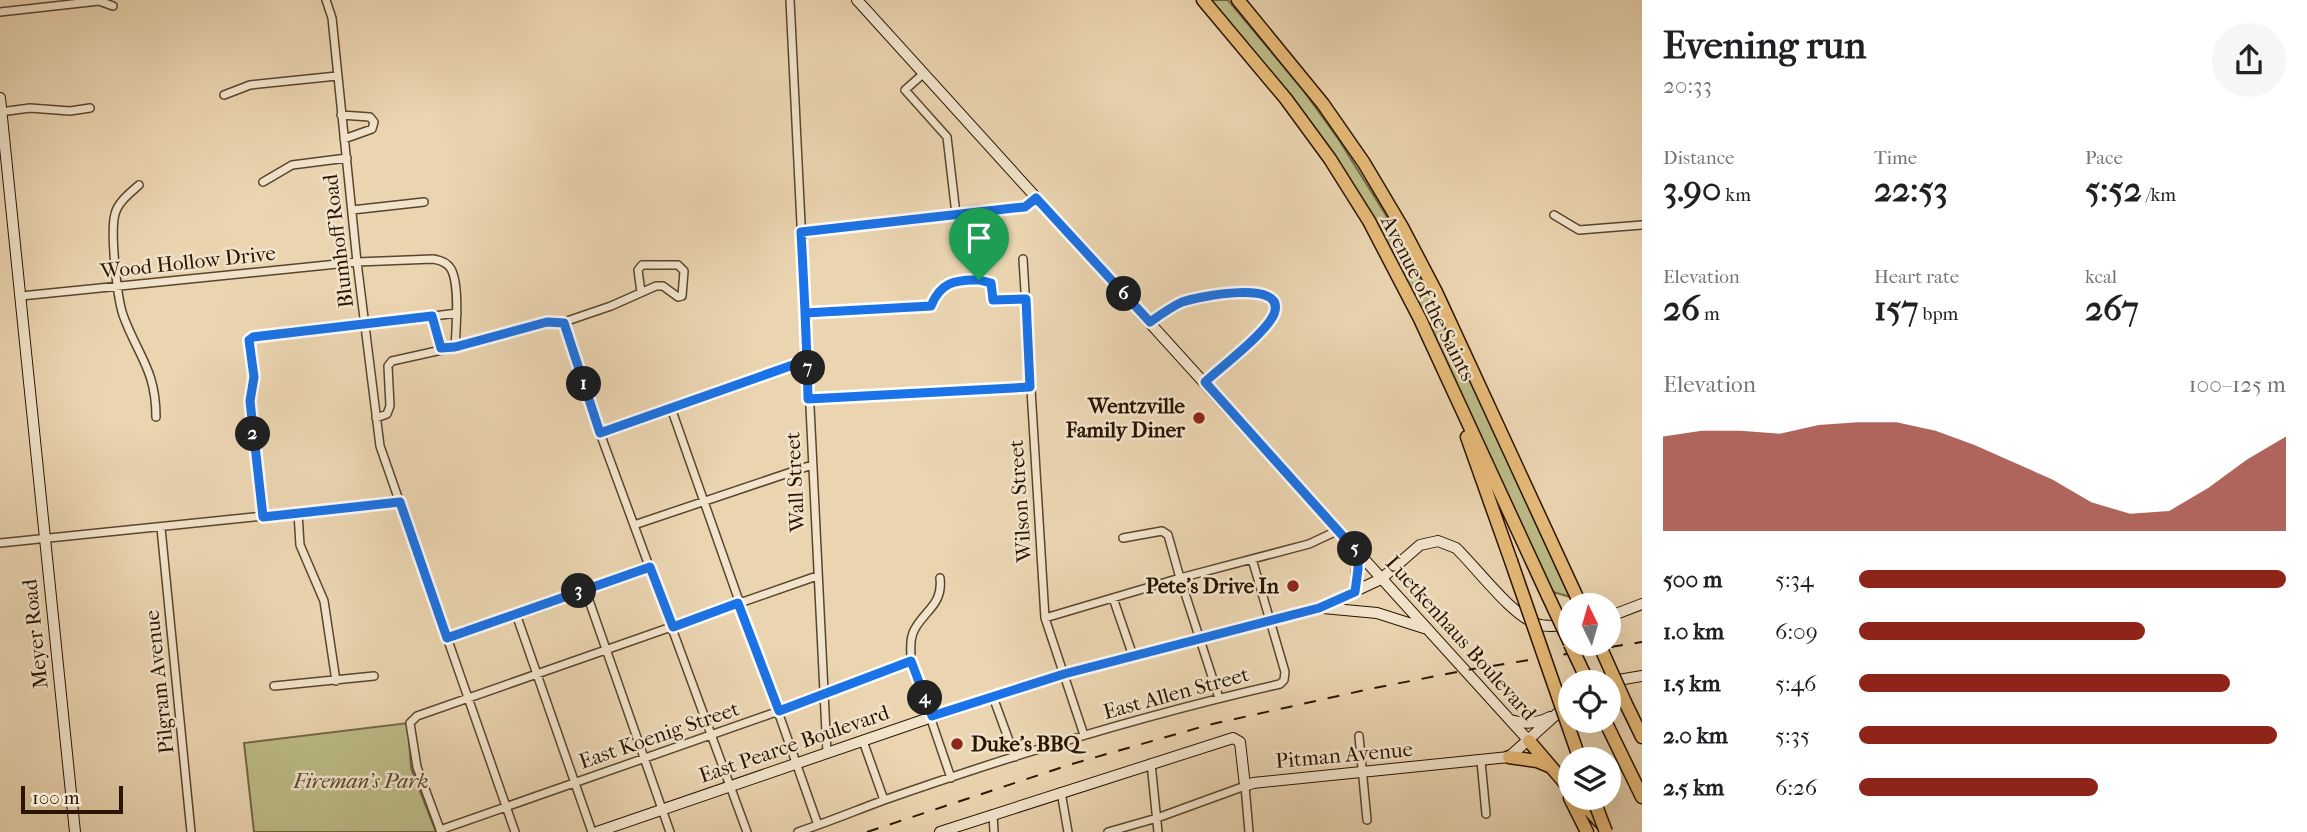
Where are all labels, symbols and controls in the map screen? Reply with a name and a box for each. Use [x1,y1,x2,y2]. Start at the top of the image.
text: Evening run [1663,23,1866,68]
button: share [2212,23,2286,97]
text: 20:33 [1663,72,1712,99]
text: Distance [1663,147,1734,169]
text: Time [1874,147,1917,169]
text: Pace [2085,147,2123,169]
text: 3.90 [1663,169,1721,210]
text: 22:53 [1874,169,1948,210]
text: 5:52 [2085,169,2142,210]
street label: Blumhoff Road [318,172,358,309]
text: km [1721,184,1751,206]
text: /km [2142,184,2176,206]
pin [949,208,1009,280]
street label: Avenue of the Saints [1375,210,1480,385]
icon: arrive [960,219,998,257]
street label: Wood Hollow Drive [98,241,277,283]
text: Elevation [1663,266,1740,288]
text: Heart rate [1874,266,1959,288]
text: kcal [2085,266,2117,288]
pin: 6 [1106,276,1142,312]
text: 6 [1118,282,1129,304]
text: 26 [1663,288,1700,329]
text: 157 [1874,288,1918,329]
text: 267 [2085,288,2139,329]
text: m [1700,303,1720,325]
text: bpm [1918,303,1958,325]
pin: 7 [790,350,826,386]
text: 7 [803,356,812,378]
pin: 1 [566,366,602,402]
text: Elevation [1663,371,1756,398]
text: 100–125 m [2188,371,2286,398]
text: 1 [580,372,587,394]
place label: Wentzville Family Diner [1065,394,1186,442]
marker: Wentzville Family Diner [1191,410,1207,426]
pin: 2 [236,416,270,452]
text: 2 [248,422,257,444]
street label: Wall Street [780,431,810,534]
street label: Wilson Street [1004,438,1036,564]
pin: 5 [1338,532,1372,566]
text: 5 [1350,537,1359,559]
street label: Luetkenhaus Boulevard [1381,551,1542,726]
text: 500 m [1663,566,1722,593]
text: 5:34 [1775,566,1814,593]
pin: 3 [562,574,596,608]
place label: Pete's Drive In [1146,574,1280,598]
street label: Meyer Road [17,577,53,690]
marker: Pete's Drive In [1285,578,1301,594]
text: 3 [575,579,582,601]
north arrow [1558,593,1620,656]
map controls [1558,593,1621,810]
street label: Pilgram Avenue [140,609,178,755]
text: 1.0 km [1663,618,1724,645]
text: 6:09 [1775,618,1818,645]
street label: East Allen Street [1101,662,1252,724]
button: locate [1558,670,1621,733]
text: 1.5 km [1663,670,1721,697]
text: 5:46 [1775,670,1817,697]
pin: 4 [908,680,942,716]
text: 4 [919,686,930,708]
street label: East Koenig Street [576,696,743,774]
street label: East Pearce Boulevard [696,700,893,788]
text: 2.0 km [1663,722,1728,749]
text: 5:35 [1775,722,1810,749]
place label: Duke's BBQ [971,732,1087,756]
marker: Duke's BBQ [949,736,965,752]
street label: Pitman Avenue [1274,737,1414,773]
button: layers [1558,747,1621,810]
park label: Fireman's Park [292,769,429,793]
text: 2.5 km [1663,774,1724,801]
text: 6:26 [1775,774,1817,801]
scale bar [21,783,122,815]
text: 100 m [32,787,80,809]

